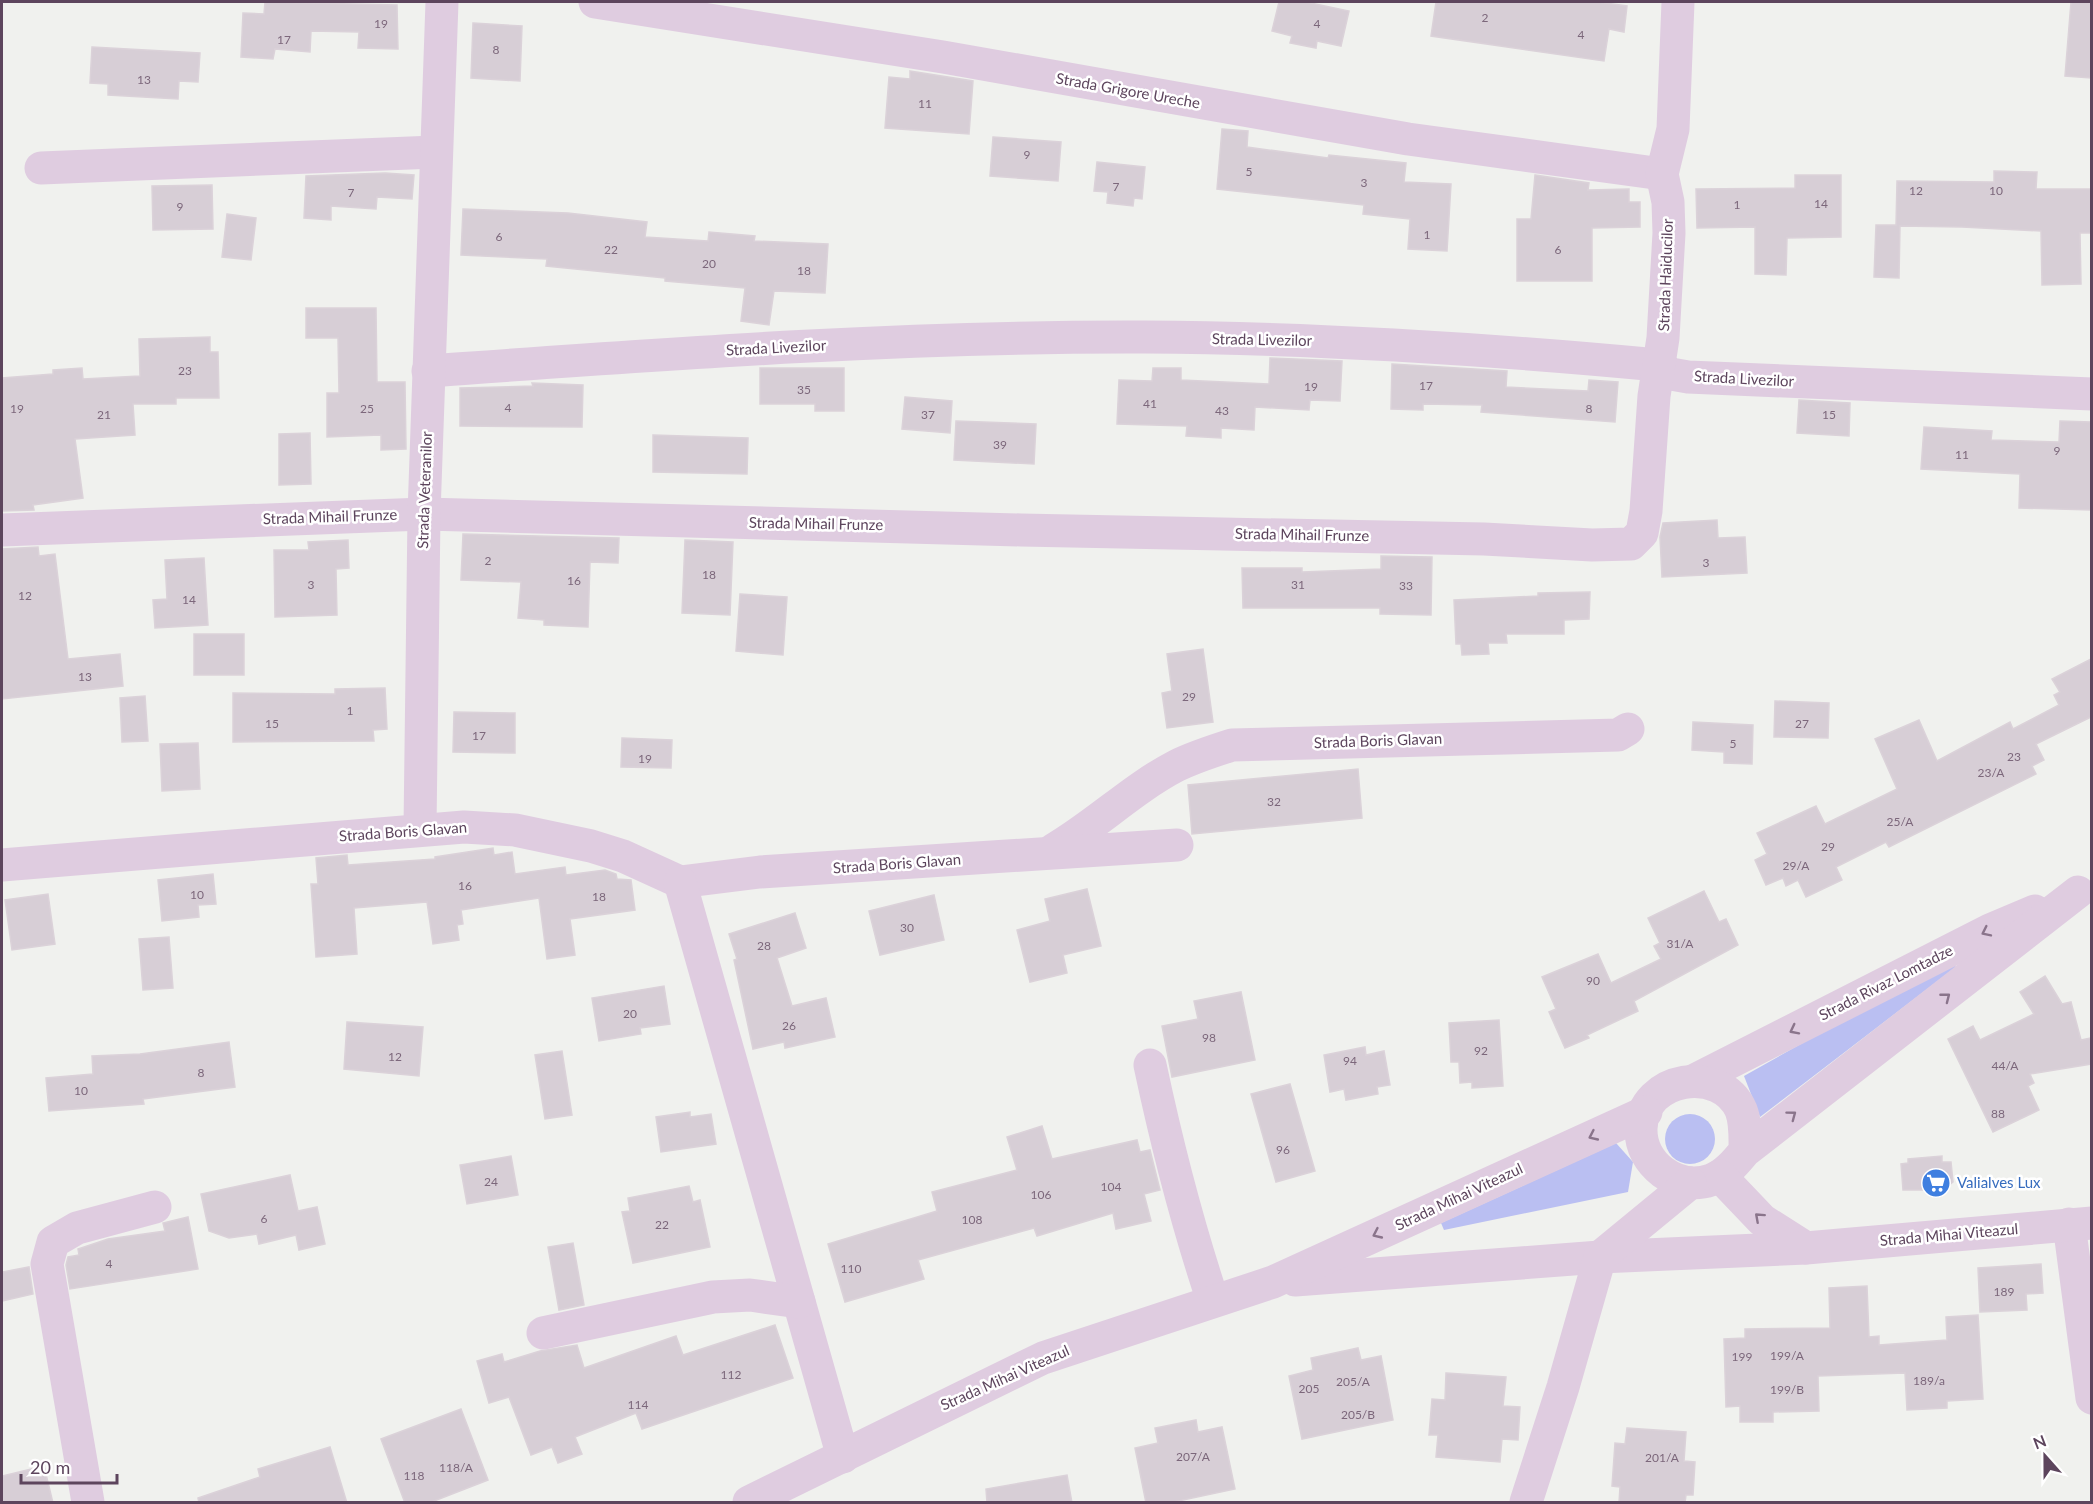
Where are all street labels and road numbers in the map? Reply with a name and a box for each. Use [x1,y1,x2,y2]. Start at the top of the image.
street label: Strada Grigore Ureche [1055,68,1202,112]
street label: Strada Haiducilor [1654,218,1676,332]
street label: Strada Livezilor [1212,329,1313,349]
street label: Strada Livezilor [725,335,827,359]
street label: Strada Livezilor [1693,366,1795,390]
street label: Strada Veteranilor [413,430,435,549]
street label: Strada Mihail Frunze [262,505,398,527]
street label: Strada Mihail Frunze [749,513,883,533]
street label: Strada Mihail Frunze [1235,524,1369,544]
street label: Strada Boris Glavan [1314,729,1442,751]
street label: Strada Boris Glavan [338,818,468,844]
street label: Strada Boris Glavan [832,850,962,876]
street label: Strada Rivaz Lomtadze [1816,940,1956,1024]
street label: Strada Mihai Viteazul [1392,1159,1525,1234]
street label: Strada Mihai Viteazul [1879,1219,2019,1249]
street label: Strada Mihai Viteazul [937,1341,1072,1414]

